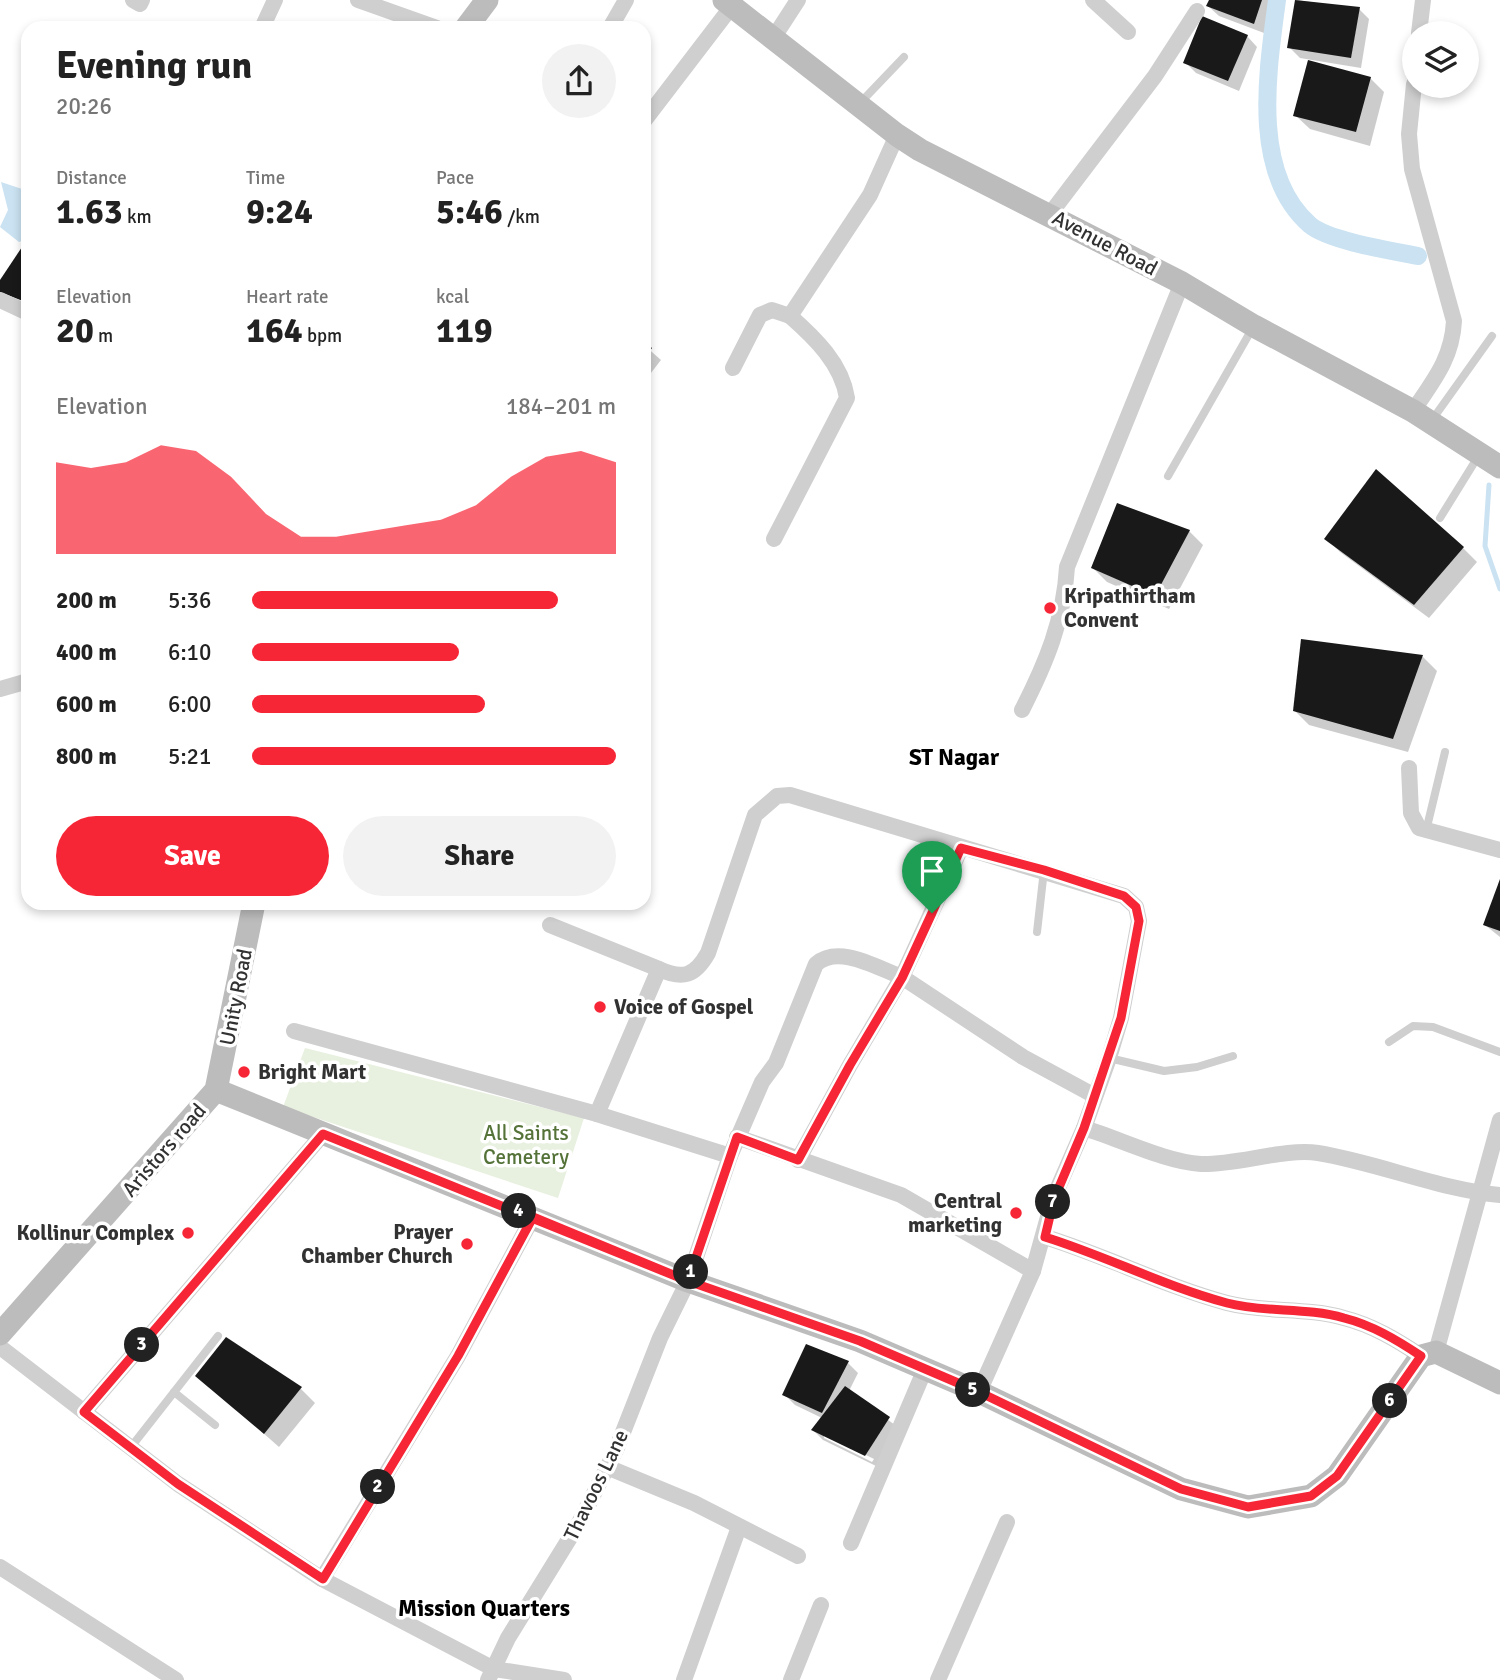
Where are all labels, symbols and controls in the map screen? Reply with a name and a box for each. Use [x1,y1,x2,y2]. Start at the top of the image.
map controls [1402,21,1479,98]
button: layers [1402,21,1479,98]
text: Evening run [56,42,252,89]
button: share [542,44,616,118]
text: 20:26 [56,92,112,121]
text: Distance [56,166,127,190]
text: Time [246,166,285,190]
text: Pace [436,166,474,190]
text: 1.63 [56,190,123,233]
text: 9:24 [246,190,313,233]
text: 5:46 [436,190,503,233]
street label: Avenue Road [1048,204,1162,282]
text: km [123,205,152,229]
text: /km [503,205,540,229]
text: Elevation [56,285,132,309]
text: Heart rate [246,285,328,309]
text: kcal [436,285,469,309]
text: 20 [56,309,94,352]
text: 164 [246,309,303,352]
text: 119 [436,309,493,352]
text: m [94,324,113,348]
text: bpm [303,324,342,348]
text: Elevation [56,392,148,421]
text: 184–201 m [506,392,616,421]
place label: Kripathirtham Convent [1064,583,1196,633]
text: 200 m [56,586,117,615]
text: 5:36 [168,586,211,615]
marker: Kripathirtham Convent [1042,600,1058,616]
text: 400 m [56,638,117,667]
text: 6:10 [168,638,211,667]
text: 600 m [56,690,117,719]
text: 6:00 [168,690,211,719]
text: 800 m [56,742,117,771]
text: 5:21 [168,742,211,771]
district label: ST Nagar [909,743,1000,772]
button: Save [56,816,329,896]
button: Share [343,816,616,896]
pin [902,841,962,913]
icon: arrive [913,852,951,890]
street label: Unity Road [214,946,258,1048]
place label: Voice of Gospel [614,994,754,1020]
marker: Voice of Gospel [592,999,608,1015]
place label: Bright Mart [258,1059,366,1085]
marker: Bright Mart [236,1064,252,1080]
street label: Aristors road [116,1098,212,1202]
park label: All Saints Cemetery [483,1120,569,1170]
pin: 7 [1036,1184,1070,1220]
place label: Central marketing [908,1188,1002,1238]
text: 7 [1047,1189,1058,1213]
pin: 4 [502,1194,536,1228]
text: 4 [513,1198,524,1222]
marker: Central marketing [1008,1205,1024,1221]
place label: Prayer Chamber Church [301,1219,454,1269]
place label: Kollinur Complex [17,1220,175,1246]
marker: Kollinur Complex [180,1225,196,1241]
marker: Prayer Chamber Church [459,1236,475,1252]
pin: 1 [674,1254,708,1290]
text: 1 [685,1259,696,1283]
pin: 3 [124,1328,160,1362]
text: 3 [136,1332,147,1356]
pin: 5 [956,1372,990,1408]
text: 5 [967,1377,978,1401]
pin: 6 [1372,1384,1408,1418]
text: 6 [1384,1388,1395,1412]
street label: Thavoos Lane [558,1425,634,1545]
pin: 2 [360,1470,396,1504]
text: 2 [372,1474,383,1498]
district label: Mission Quarters [398,1594,570,1623]

